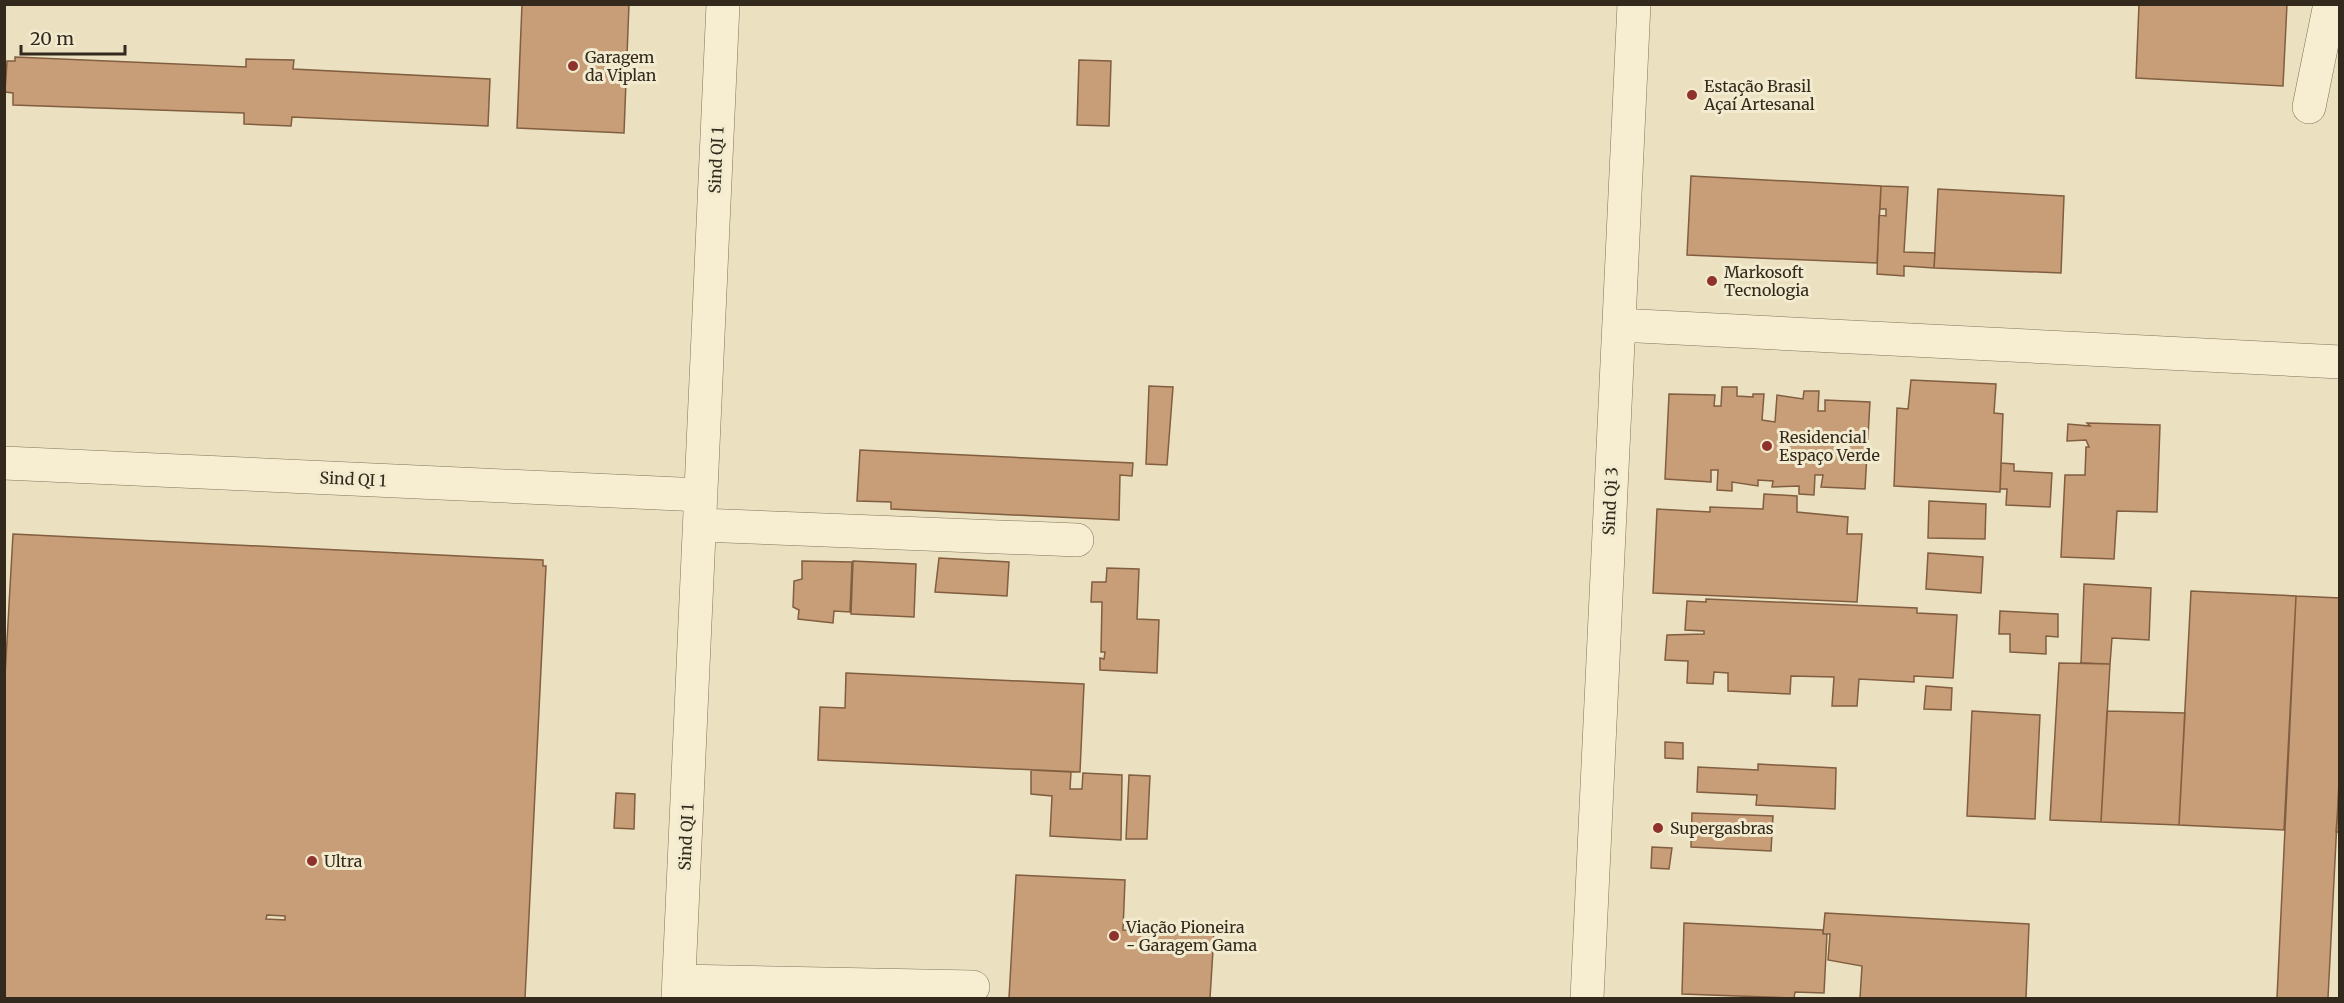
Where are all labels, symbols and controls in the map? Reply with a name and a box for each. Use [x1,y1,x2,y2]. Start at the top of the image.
scale bar [21,18,124,56]
text: 20 m [30,27,74,50]
place label: Garagem da Viplan [585,47,657,85]
marker: Garagem da Viplan [566,59,580,73]
place label: Estação Brasil Açaí Artesanal [1703,76,1815,114]
marker: Estação Brasil Açaí Artesanal [1685,88,1699,102]
street label: Sind QI 1 [704,126,728,194]
place label: Markosoft Tecnologia [1724,262,1809,300]
marker: Markosoft Tecnologia [1705,274,1719,288]
place label: Residencial Espaço Verde [1779,427,1880,465]
marker: Residencial Espaço Verde [1760,439,1774,453]
street label: Sind Qi 3 [1598,466,1622,536]
street label: Sind QI 1 [319,467,387,491]
street label: Sind QI 1 [674,803,698,871]
place label: Supergasbras [1670,818,1774,838]
marker: Supergasbras [1651,821,1665,835]
place label: Ultra [324,851,363,871]
marker: Ultra [305,854,319,868]
place label: Viação Pioneira - Garagem Gama [1125,917,1257,955]
marker: Viação Pioneira - Garagem Gama [1107,929,1121,943]

